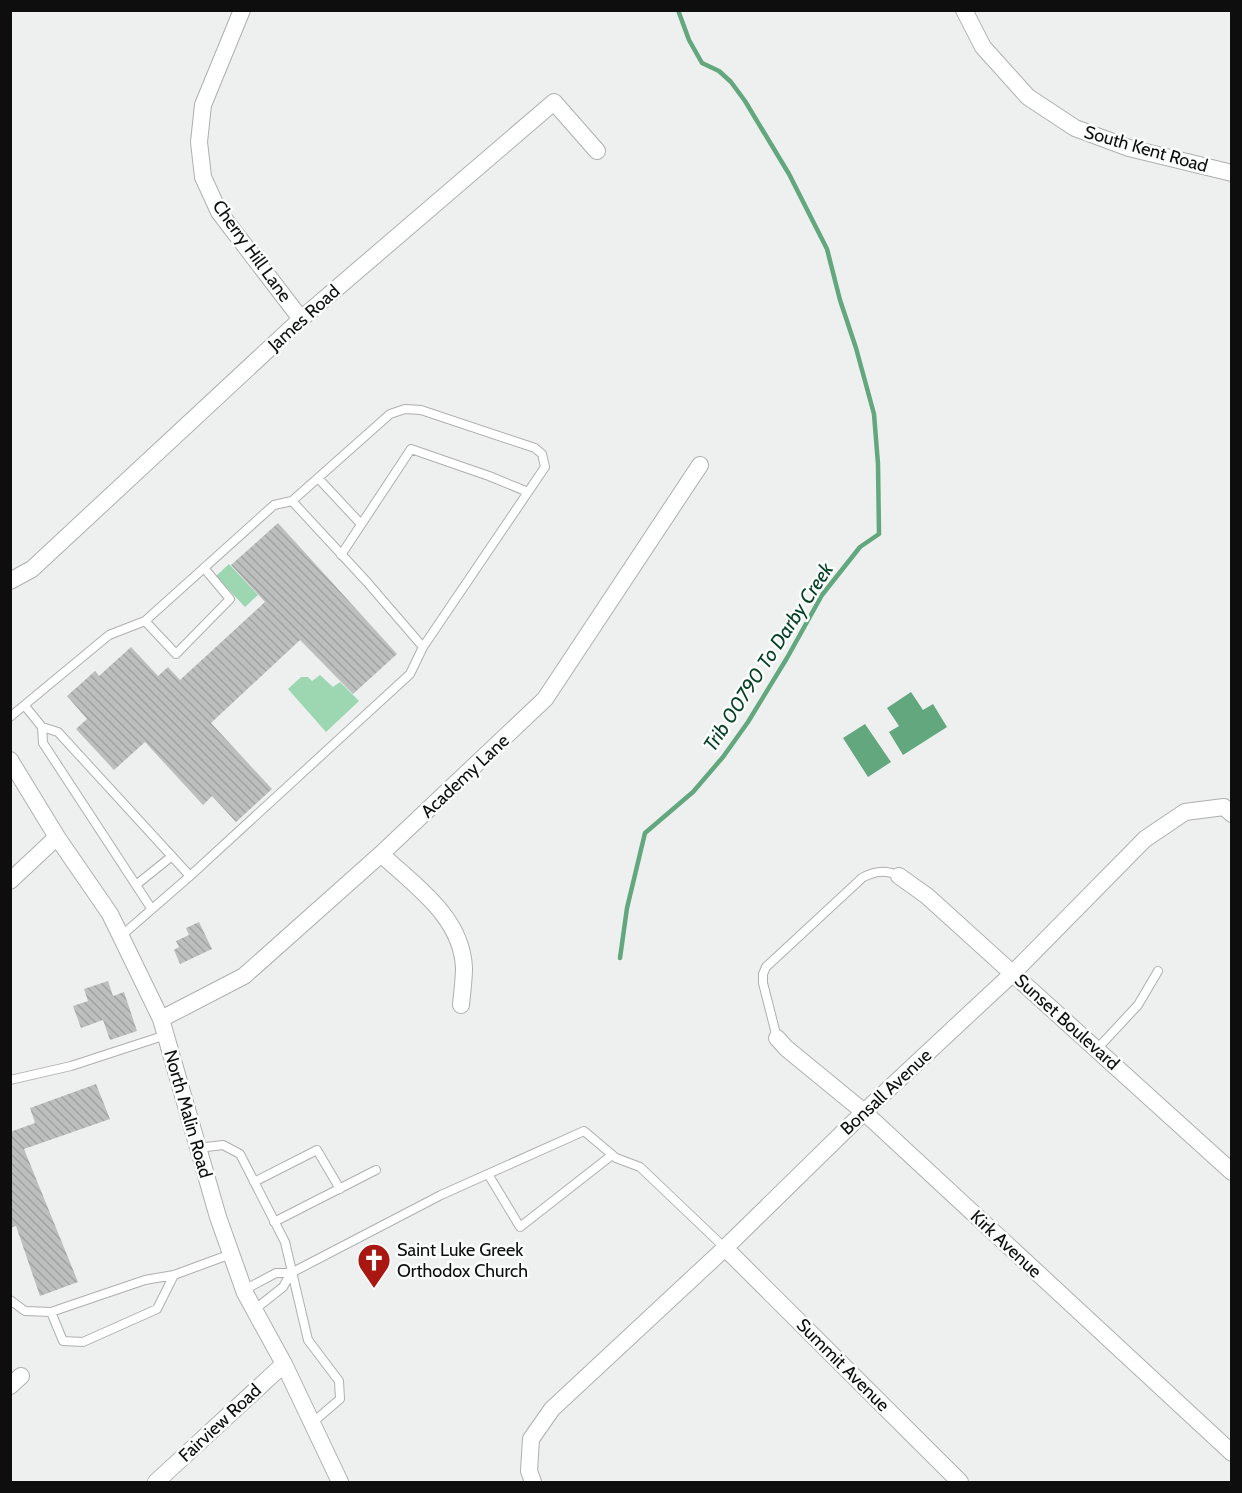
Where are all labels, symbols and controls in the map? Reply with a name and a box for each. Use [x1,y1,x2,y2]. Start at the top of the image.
street label: South Kent Road [1082,121,1210,177]
street label: Cherry Hill Lane [208,196,296,306]
street label: James Road [263,280,344,356]
water label: Trib 00790 To Darby Creek [698,557,839,756]
street label: Academy Lane [416,730,514,822]
street label: Sunset Boulevard [1010,969,1124,1075]
street label: Bonsall Avenue [836,1044,936,1140]
street label: North Malin Road [159,1047,217,1181]
street label: Kirk Avenue [966,1205,1046,1283]
place label: Saint Luke Greek Orthodox Church [397,1239,528,1282]
church icon: Saint Luke Greek Orthodox Church [356,1242,392,1289]
street label: Summit Avenue [792,1314,894,1416]
street label: Fairview Road [174,1379,266,1467]

